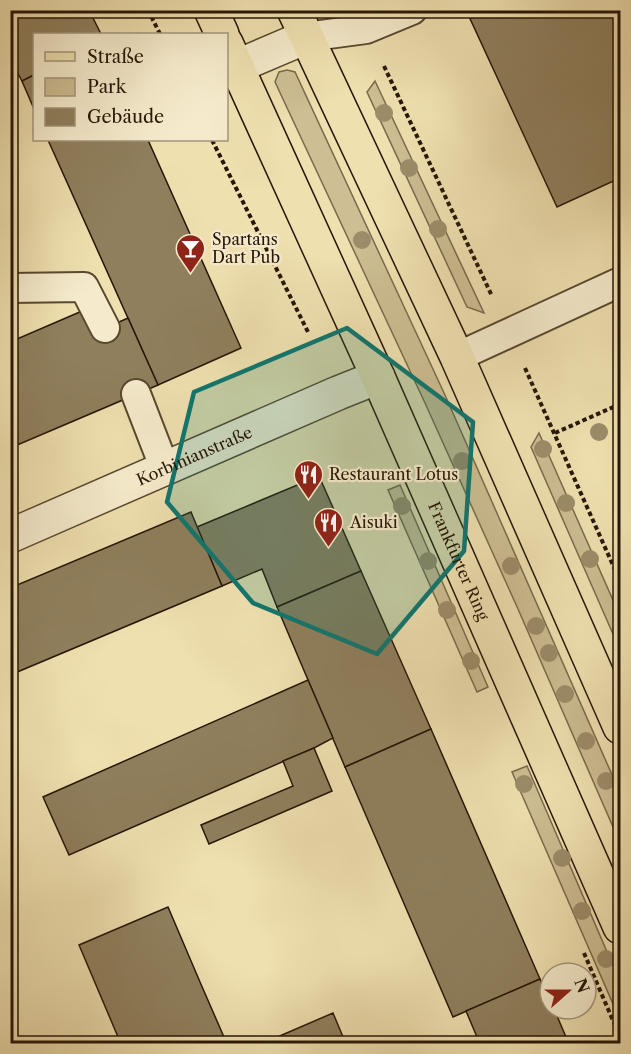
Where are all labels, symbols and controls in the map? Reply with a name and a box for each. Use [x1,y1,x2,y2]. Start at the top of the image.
legend [33,33,228,141]
text: Straße [87,46,144,68]
text: Park [87,76,128,98]
text: Gebäude [87,106,164,128]
place label: Spartans Dart Pub [212,229,280,267]
bar icon: Spartans Dart Pub [175,232,207,274]
street label: Korbinianstraße [133,422,255,490]
restaurant icon: Restaurant Lotus [292,458,324,500]
place label: Restaurant Lotus [329,464,458,484]
street label: Frankfurter Ring [424,499,494,624]
restaurant icon: Aisuki [313,506,345,548]
place label: Aisuki [349,512,398,532]
north arrow [538,961,598,1021]
text: N [570,976,594,996]

